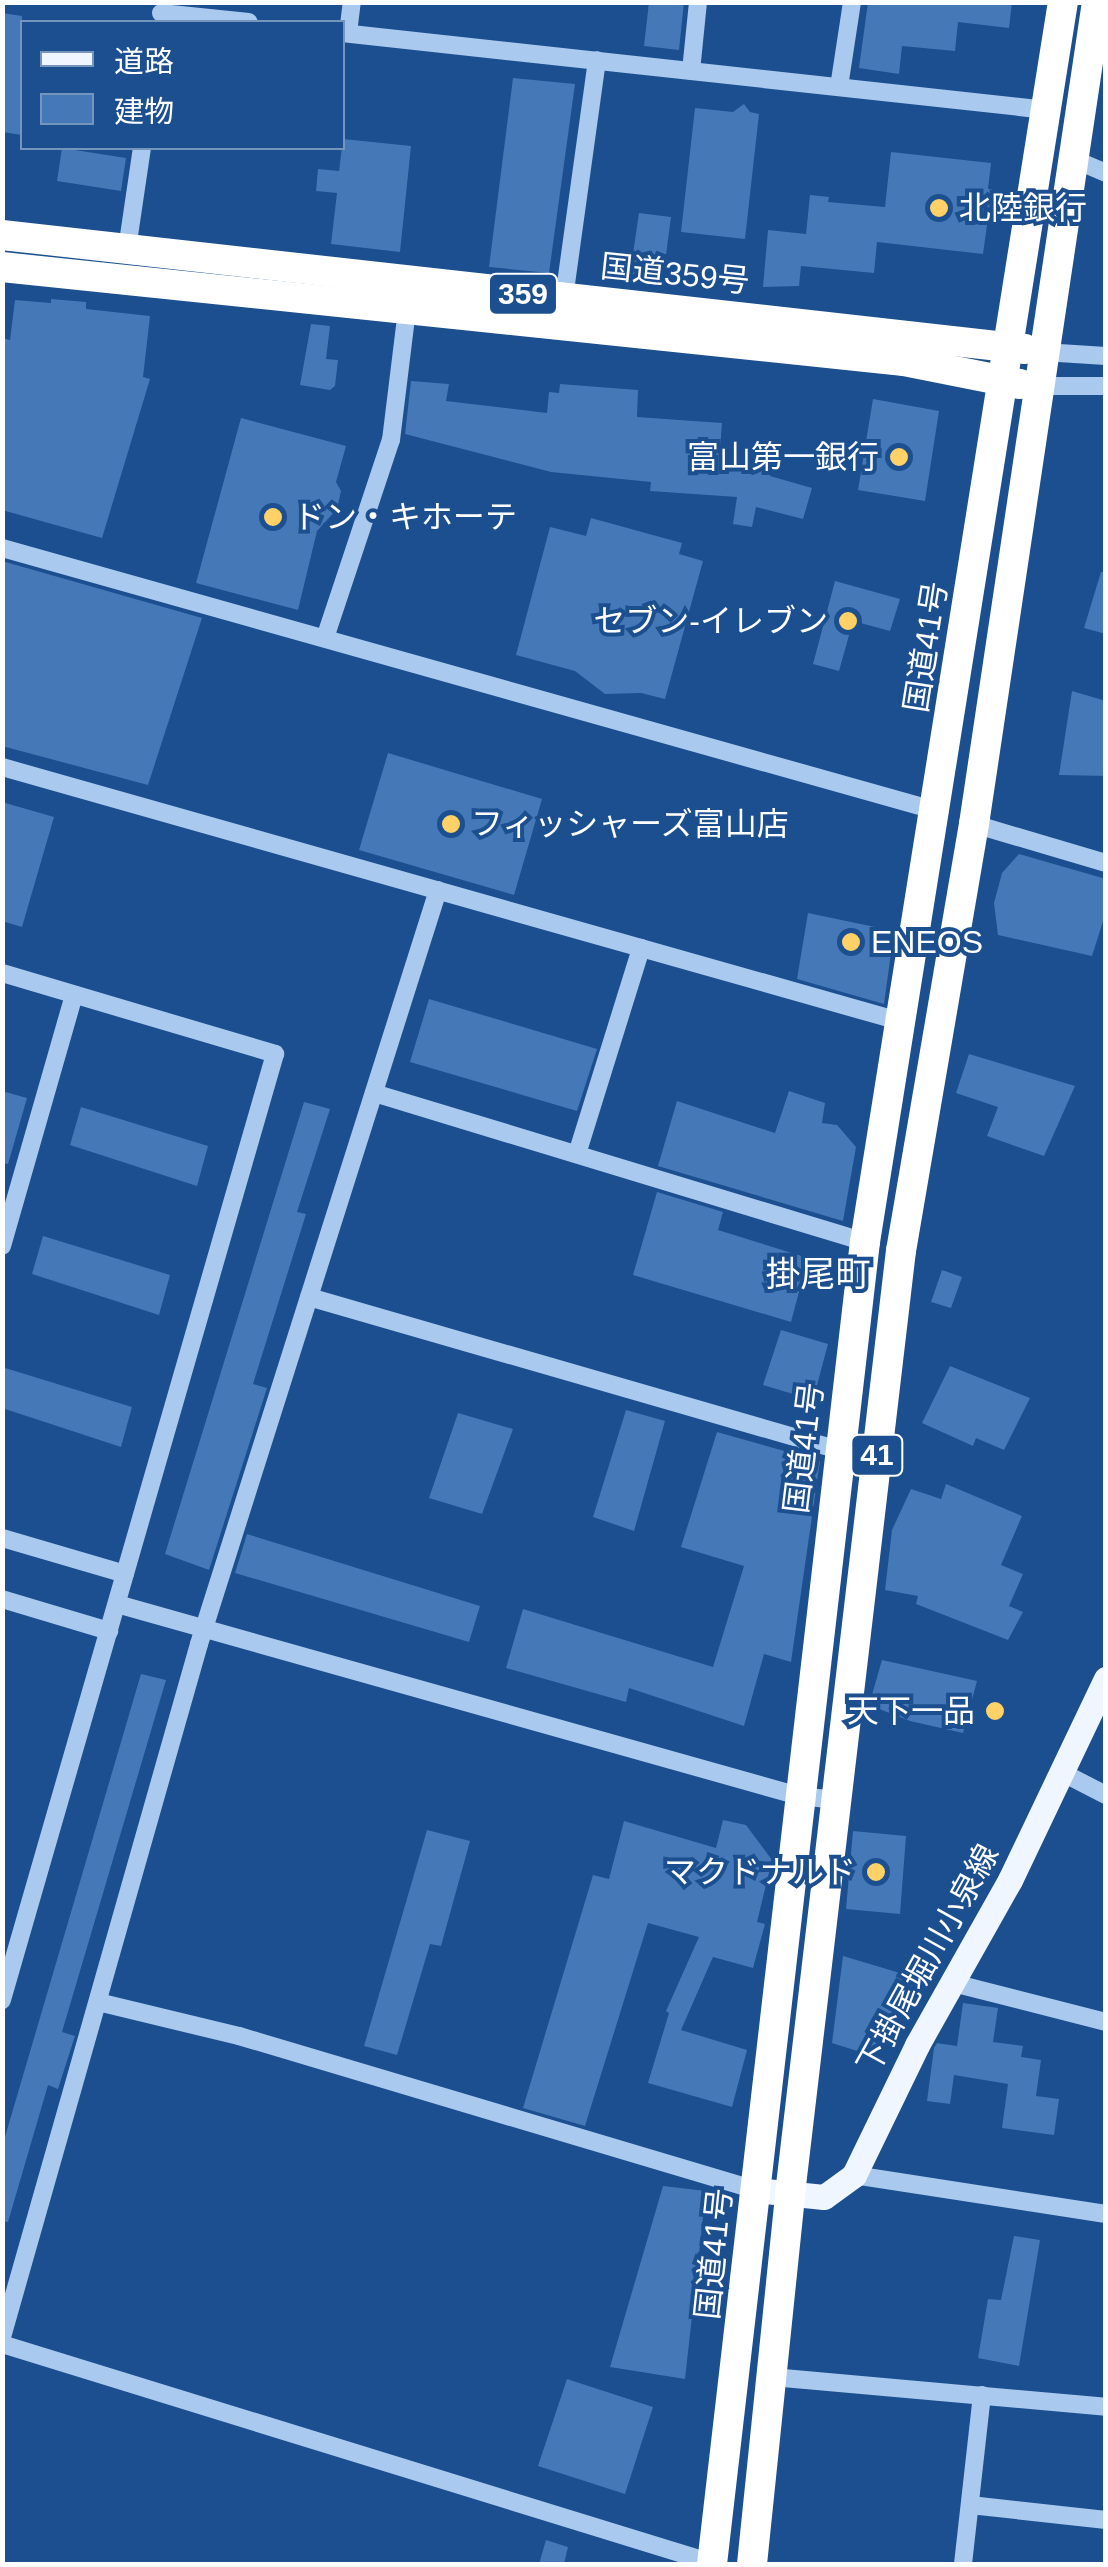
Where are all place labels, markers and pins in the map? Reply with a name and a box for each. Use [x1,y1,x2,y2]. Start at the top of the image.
place label: 北陸銀行 [959,189,1087,227]
marker: 北陸銀行 [928,197,950,219]
place label: 富山第一銀行 [687,438,879,476]
marker: 富山第一銀行 [888,446,910,468]
place label: ドン・キホーテ [293,498,517,536]
marker: ドン・キホーテ [262,506,284,528]
place label: セブン-イレブン [593,602,828,640]
marker: セブン-イレブン [837,610,859,632]
place label: フィッシャーズ富山店 [471,805,791,843]
marker: フィッシャーズ富山店 [440,813,462,835]
place label: ENEOS [871,923,983,961]
marker: ENEOS [840,931,862,953]
place label: 天下一品 [847,1692,975,1730]
marker: 天下一品 [984,1700,1006,1722]
place label: マクドナルド [664,1853,856,1891]
marker: マクドナルド [865,1861,887,1883]

